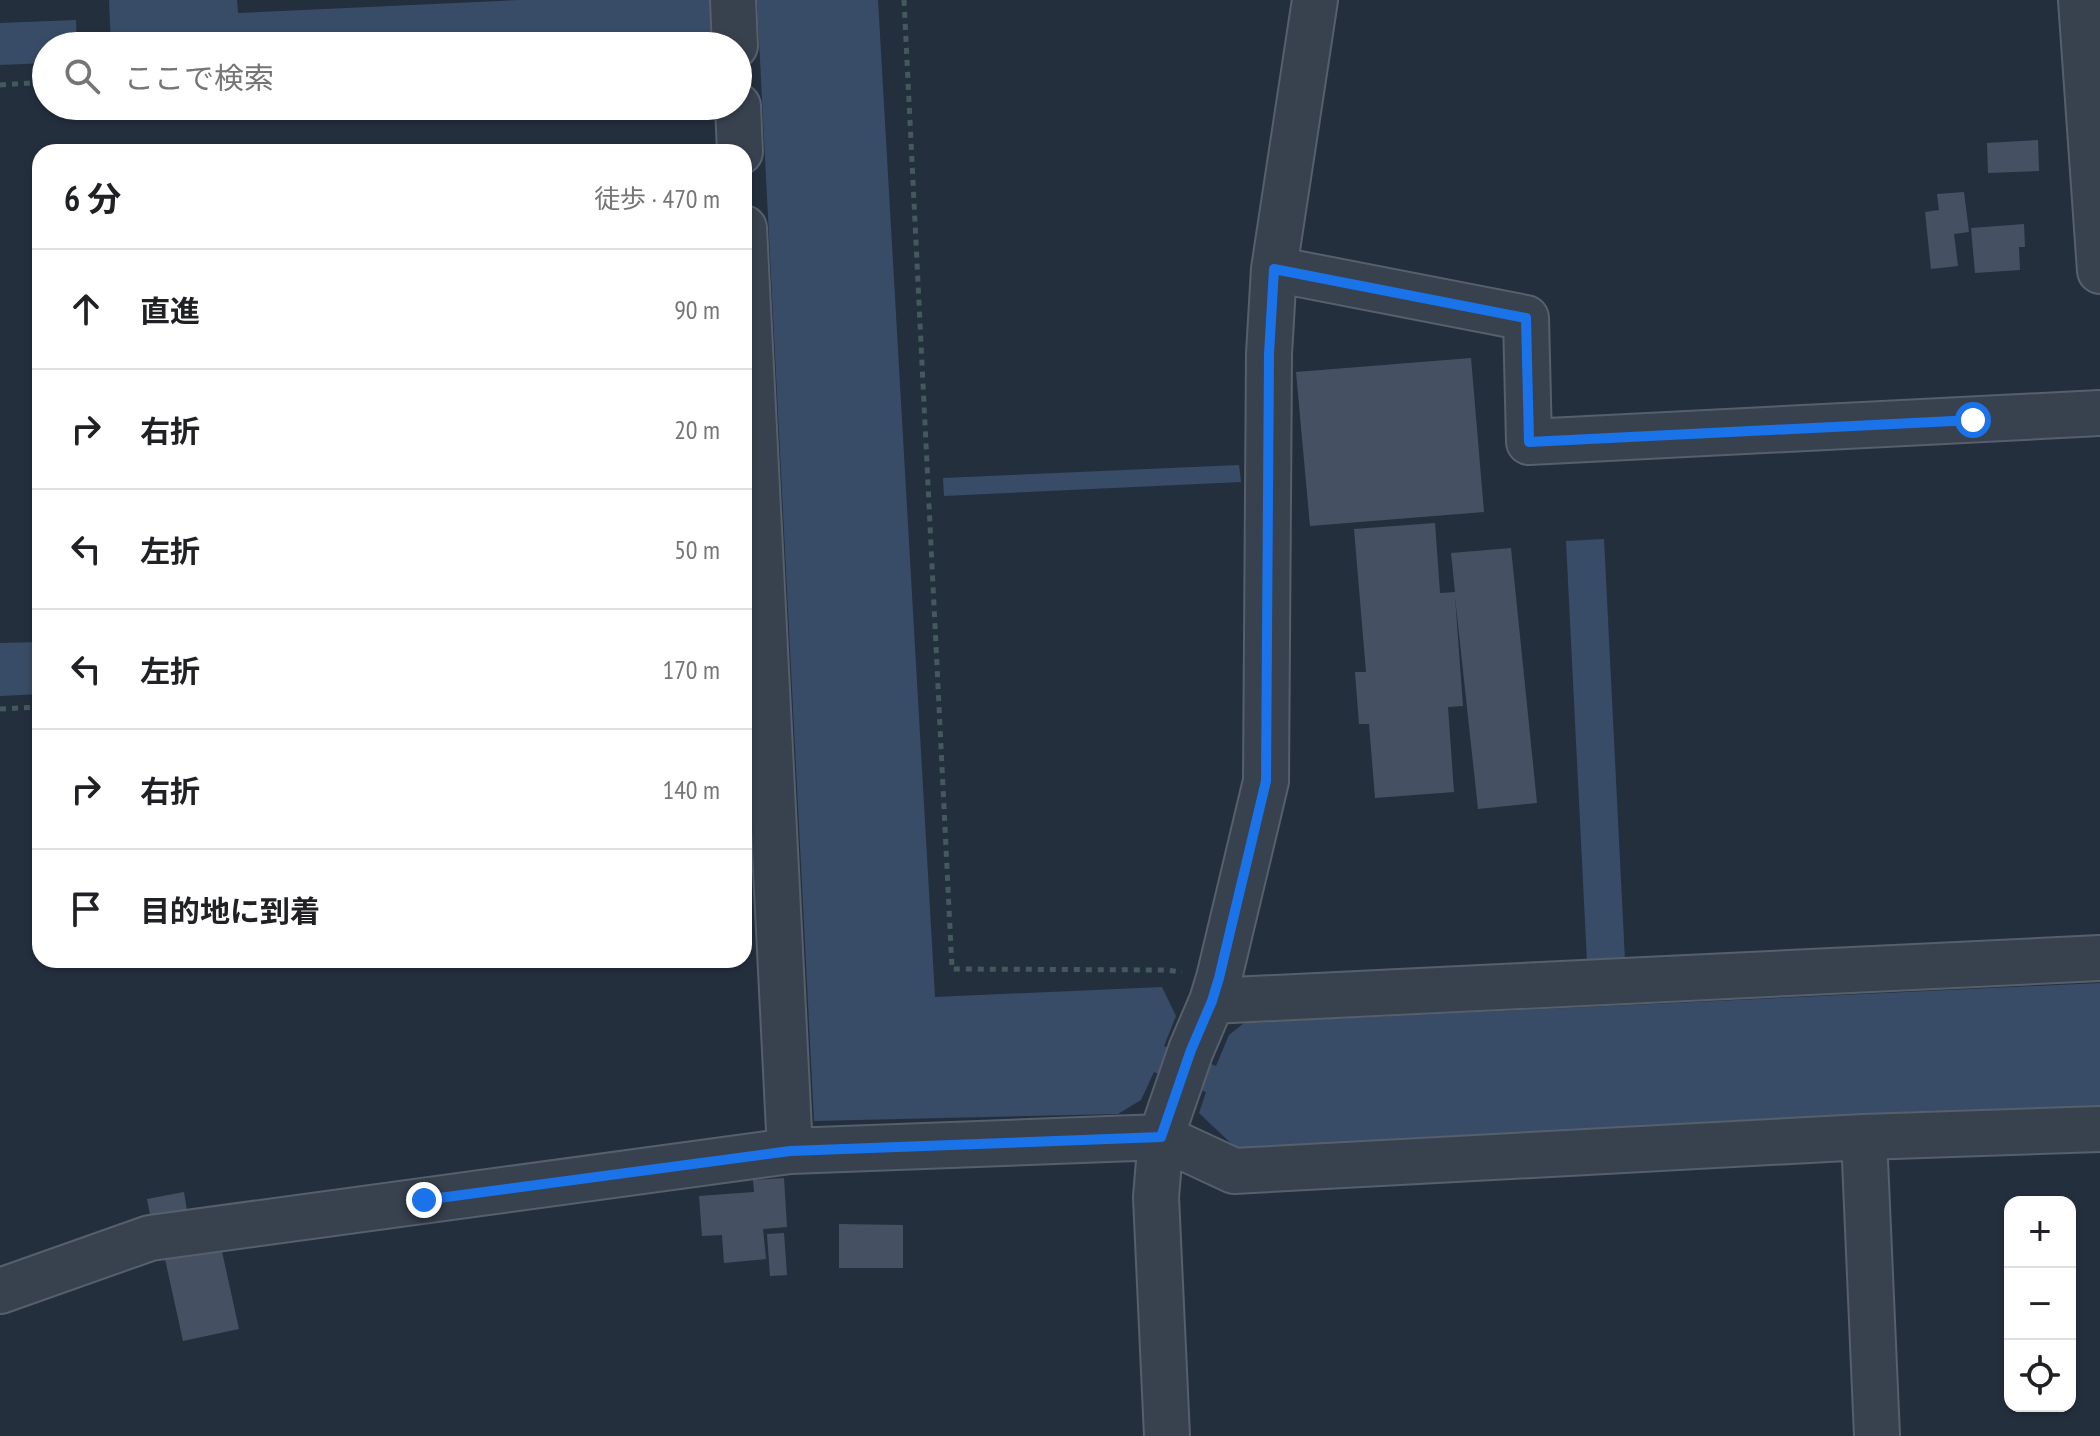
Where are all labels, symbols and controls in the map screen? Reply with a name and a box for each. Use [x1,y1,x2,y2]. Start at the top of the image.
search box [32,32,752,120]
icon: search [60,54,104,98]
text: ここで検索 [124,58,274,97]
text: 6 分 [64,176,121,220]
text: 徒歩 · 470 m [594,182,720,215]
icon: ahead [64,287,108,331]
text: 直進 [140,291,200,330]
text: 90 m [674,293,720,326]
route start [1955,402,1991,438]
icon: right [64,407,108,451]
text: 右折 [140,411,200,450]
text: 20 m [674,413,720,446]
icon: left [64,527,108,571]
text: 左折 [140,531,200,570]
text: 50 m [674,533,720,566]
icon: left [64,647,108,691]
text: 左折 [140,651,200,690]
text: 170 m [662,653,720,686]
icon: right [64,767,108,811]
text: 右折 [140,771,200,810]
text: 140 m [662,773,720,806]
icon: arrive [64,887,108,931]
text: 目的地に到着 [140,891,320,930]
route end [406,1182,442,1218]
map controls [2004,1196,2076,1412]
button: + [2004,1196,2076,1268]
button: − [2004,1268,2076,1340]
button: locate [2004,1340,2076,1412]

